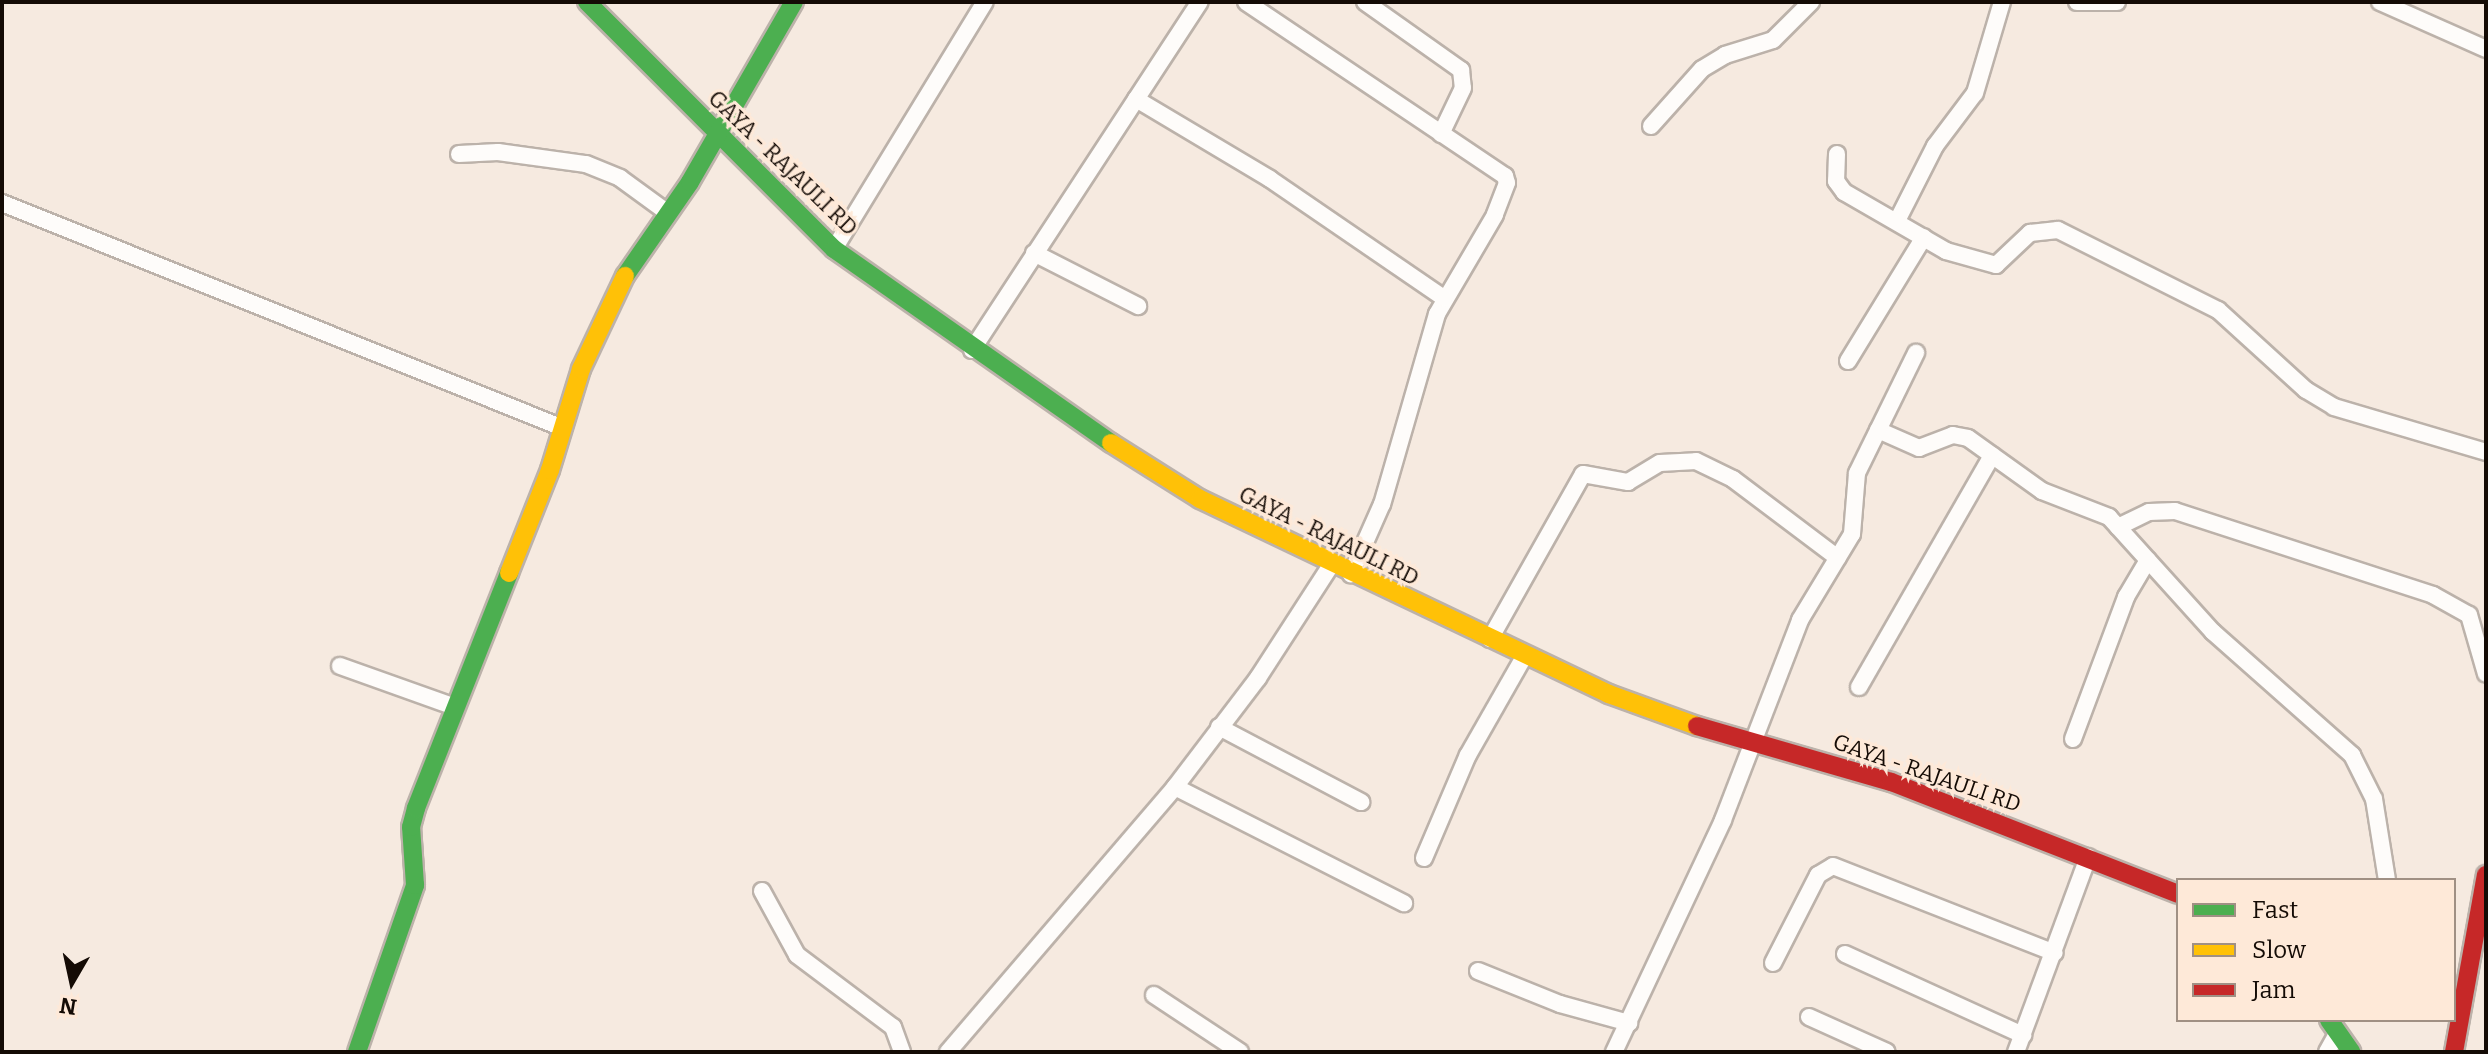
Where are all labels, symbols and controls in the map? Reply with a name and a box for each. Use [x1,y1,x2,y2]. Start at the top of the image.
street label: GAYA - RAJAULI RD [703,85,863,241]
street label: GAYA - RAJAULI RD [1235,481,1423,591]
street label: GAYA - RAJAULI RD [1830,728,2024,818]
legend [2176,878,2456,1022]
text: Fast [2252,896,2298,924]
text: Slow [2252,936,2306,964]
north arrow [32,942,112,1022]
text: Jam [2252,976,2295,1004]
text: N [58,992,79,1021]

